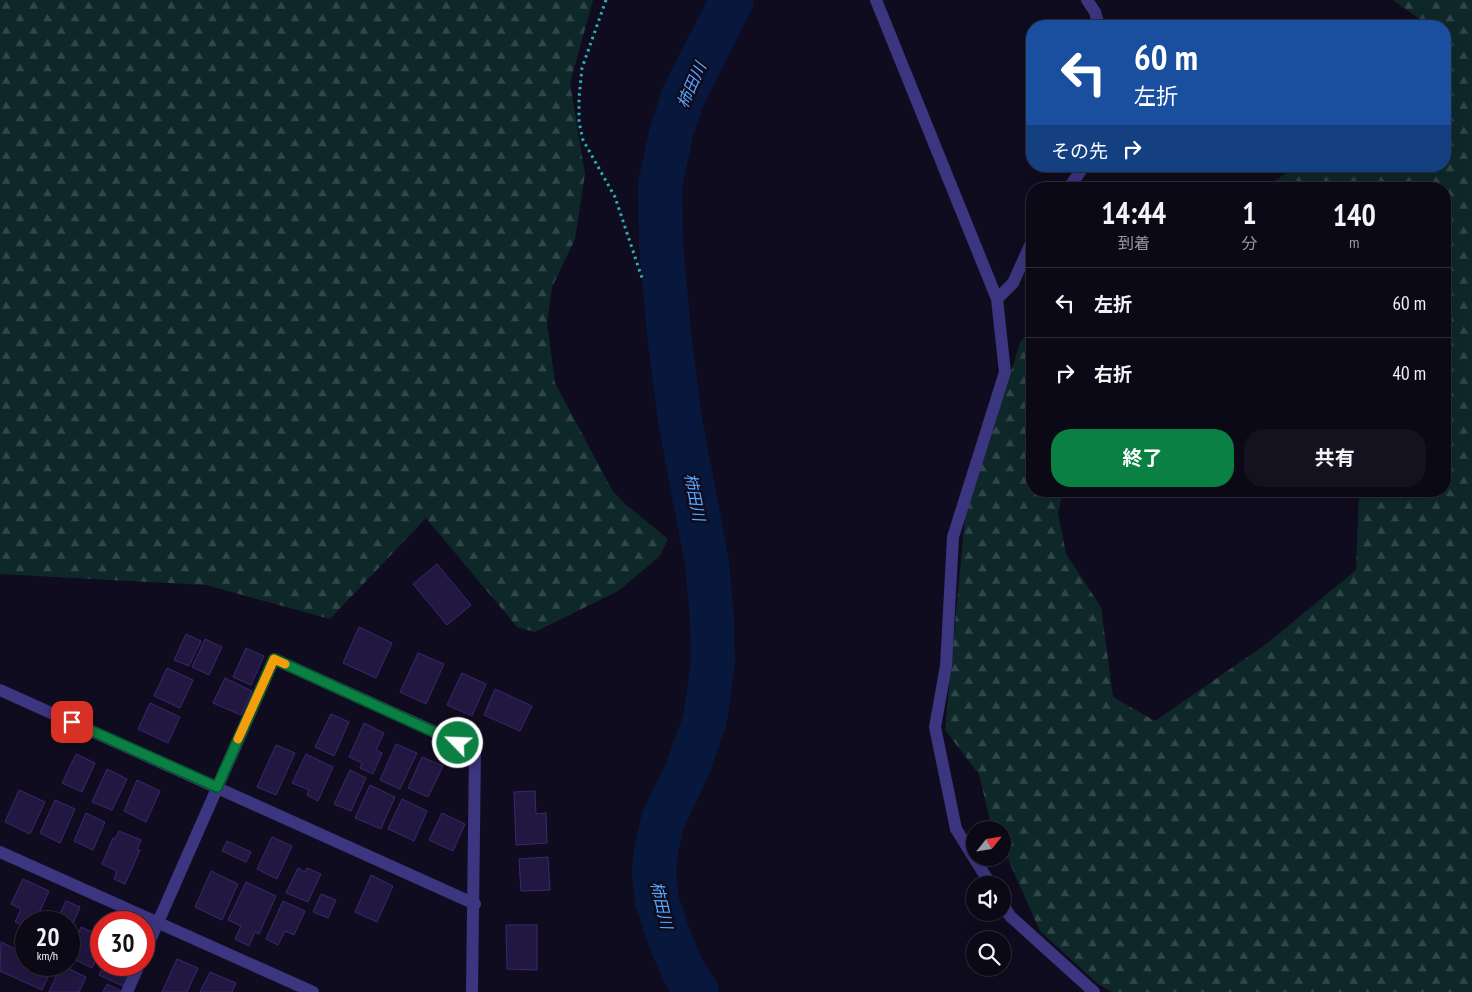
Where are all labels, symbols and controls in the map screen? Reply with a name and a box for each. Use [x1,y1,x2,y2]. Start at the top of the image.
text: 60 m [1134,34,1198,80]
icon: left [1051,40,1116,105]
water label: 柿田川 [672,57,711,111]
text: 左折 [1134,82,1178,110]
icon: right [1118,135,1146,163]
text: その先 [1051,139,1108,163]
text: 14:44 [1101,193,1166,232]
text: 1 [1242,193,1257,232]
text: 140 [1333,195,1376,234]
text: m [1349,232,1359,252]
text: 到着 [1118,233,1150,253]
text: 分 [1241,233,1257,253]
icon: left [1051,289,1079,317]
text: 60 m [1393,291,1426,315]
text: 左折 [1094,292,1132,316]
icon: right [1051,359,1079,387]
text: 40 m [1393,361,1426,385]
text: 右折 [1094,362,1132,386]
button: 終了 [1051,429,1234,487]
button: 共有 [1244,429,1426,487]
water label: 柿田川 [681,472,710,524]
pin [51,701,93,743]
icon: arrive [58,708,86,736]
position arrow [431,716,483,768]
north arrow [966,821,1011,866]
map controls [966,821,1011,976]
button: sound [966,876,1011,921]
water label: 柿田川 [647,879,678,933]
speed limit sign: 30 [90,911,155,976]
text: 20 [36,921,59,953]
button: search [966,931,1011,976]
text: km/h [37,948,58,963]

